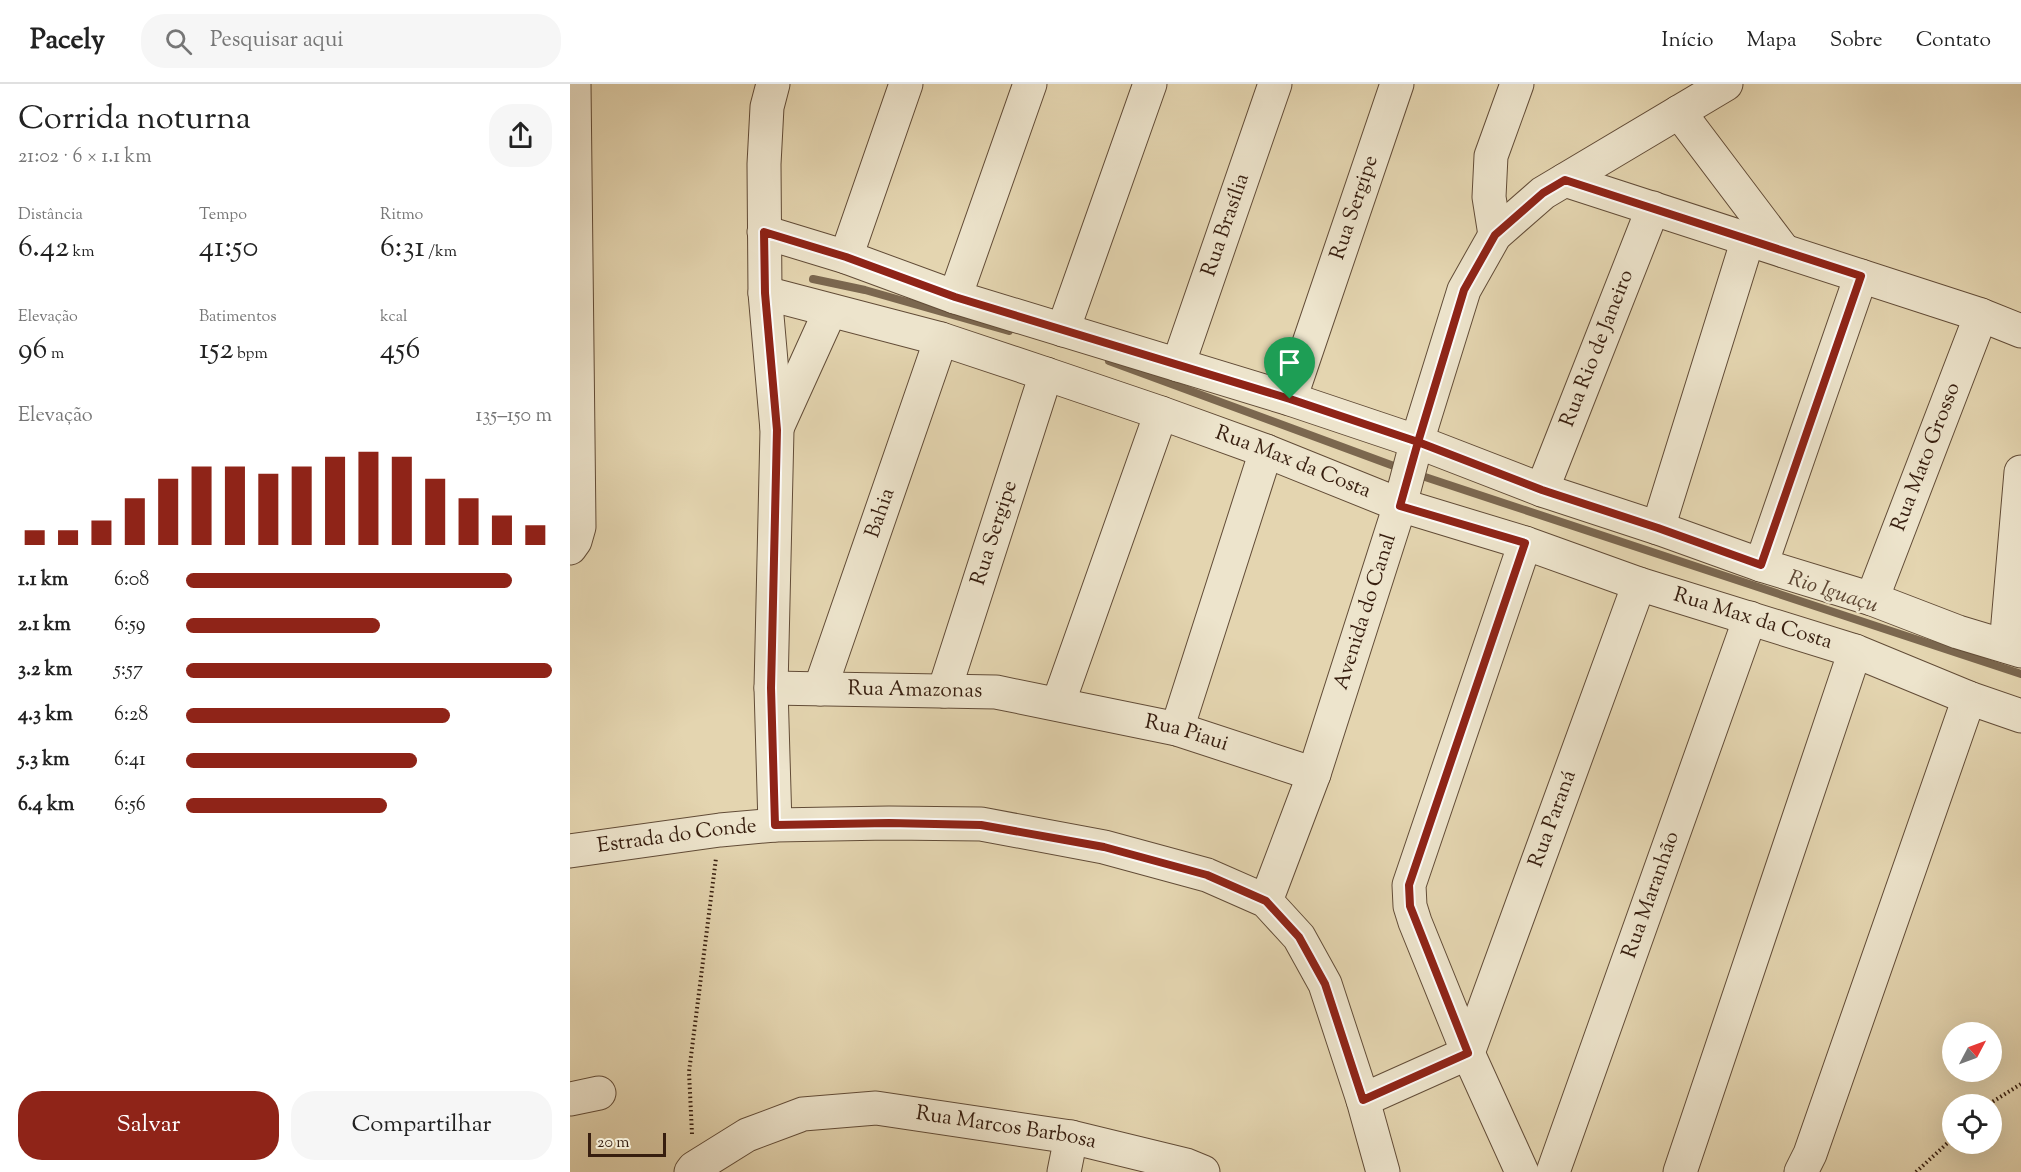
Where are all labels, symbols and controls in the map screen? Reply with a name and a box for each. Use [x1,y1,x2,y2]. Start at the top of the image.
search box [141,14,561,68]
text: Pacely [30,21,105,61]
icon: search [162,25,195,58]
text: Pesquisar aqui [210,25,344,57]
text: Início [1662,26,1714,56]
text: Mapa [1747,26,1797,56]
text: Sobre [1830,26,1883,56]
text: Contato [1916,26,1991,56]
text: Corrida noturna [18,96,251,144]
button: share [489,104,552,167]
text: 21:02 · 6 × 1.1 km [18,143,152,172]
street label: Rua Sergipe [1323,152,1387,264]
street label: Rua Brasília [1195,169,1258,281]
text: Distância [18,204,83,227]
text: Tempo [199,204,247,227]
text: Ritmo [380,204,423,227]
text: 6.42 [18,227,69,270]
text: 41:50 [199,227,258,270]
text: 6:31 [380,227,425,270]
text: km [69,241,94,264]
text: /km [425,241,457,264]
street label: Rua Rio de Janeiro [1553,266,1642,432]
text: Elevação [18,306,78,329]
text: Batimentos [199,306,277,329]
text: kcal [380,306,408,329]
text: 96 [18,329,48,372]
text: 152 [199,329,234,372]
text: 456 [380,329,420,372]
pin [1264,337,1315,399]
text: m [48,343,64,366]
text: bpm [234,343,268,366]
icon: arrive [1273,346,1306,379]
street label: Rua Mato Grosso [1884,378,1969,536]
text: Elevação [18,402,93,431]
text: 135–150 m [475,402,552,431]
street label: Rua Max da Costa [1211,419,1376,507]
street label: Rua Sergipe [964,477,1026,589]
street label: Bahia [858,484,903,542]
street label: Avenida do Canal [1327,530,1405,694]
water label: Rio Iguaçu [1784,563,1883,623]
text: 1.1 km [18,566,68,595]
text: 6:08 [114,566,149,595]
street label: Rua Max da Costa [1670,581,1836,658]
text: 2.1 km [18,611,71,640]
text: 6:59 [114,611,146,640]
text: 3.2 km [18,656,72,685]
text: 5:57 [114,656,143,685]
street label: Rua Amazonas [847,674,983,707]
text: 4.3 km [18,701,73,730]
text: 6:28 [114,701,148,730]
street label: Rua Piaui [1142,708,1232,760]
text: 5.3 km [18,746,70,775]
text: 6:41 [114,746,146,775]
street label: Rua Paraná [1522,766,1585,872]
text: 6.4 km [18,791,74,820]
text: 6:56 [114,791,146,820]
street label: Estrada do Conde [595,812,758,862]
street label: Rua Maranhão [1615,827,1688,963]
north arrow [1942,1022,2002,1082]
map controls [1942,1022,2002,1154]
button: Salvar [18,1091,279,1160]
button: Compartilhar [291,1091,552,1160]
button: locate [1942,1094,2002,1154]
street label: Rua Marcos Barbosa [914,1099,1100,1158]
scale bar [588,1130,666,1158]
text: 20 m [597,1132,630,1155]

